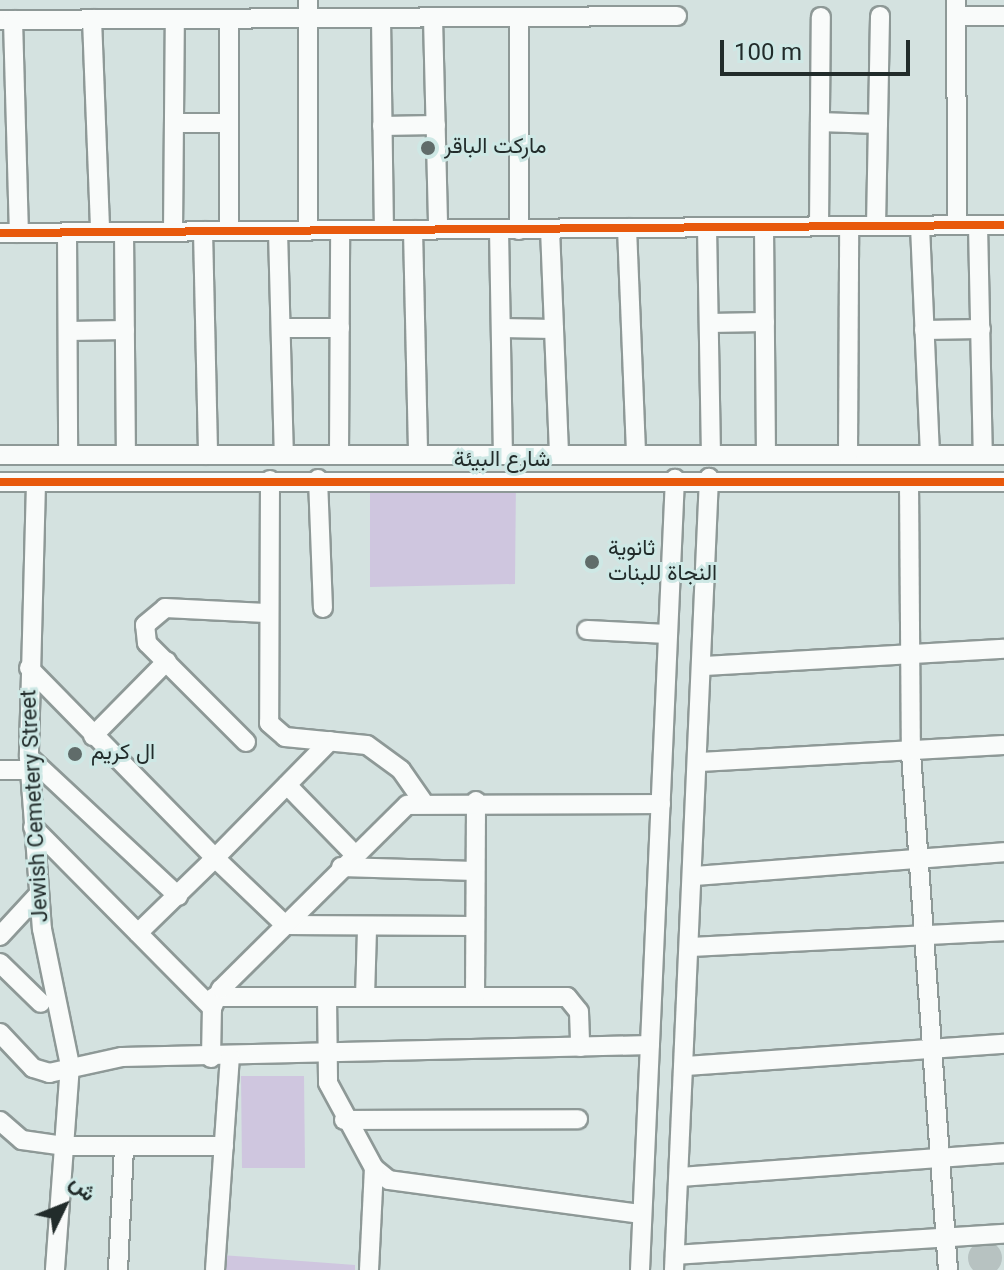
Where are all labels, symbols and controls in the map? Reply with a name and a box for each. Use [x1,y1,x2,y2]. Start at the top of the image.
scale bar [724,24,914,74]
text: 100 m [734,35,802,73]
place label: ماركت الباقر [444,135,546,161]
marker: ماركت الباقر [419,139,437,157]
street label: شارع البيئة [454,448,550,474]
place label: ثانوية النجاة للبنات [608,536,717,588]
marker: ثانوية النجاة للبنات [583,553,601,571]
street label: Jewish Cemetery Street [17,689,55,923]
place label: ال كريم [91,741,155,767]
marker: ال كريم [66,745,84,763]
north arrow [24,1166,104,1246]
text: ش [60,1168,104,1211]

